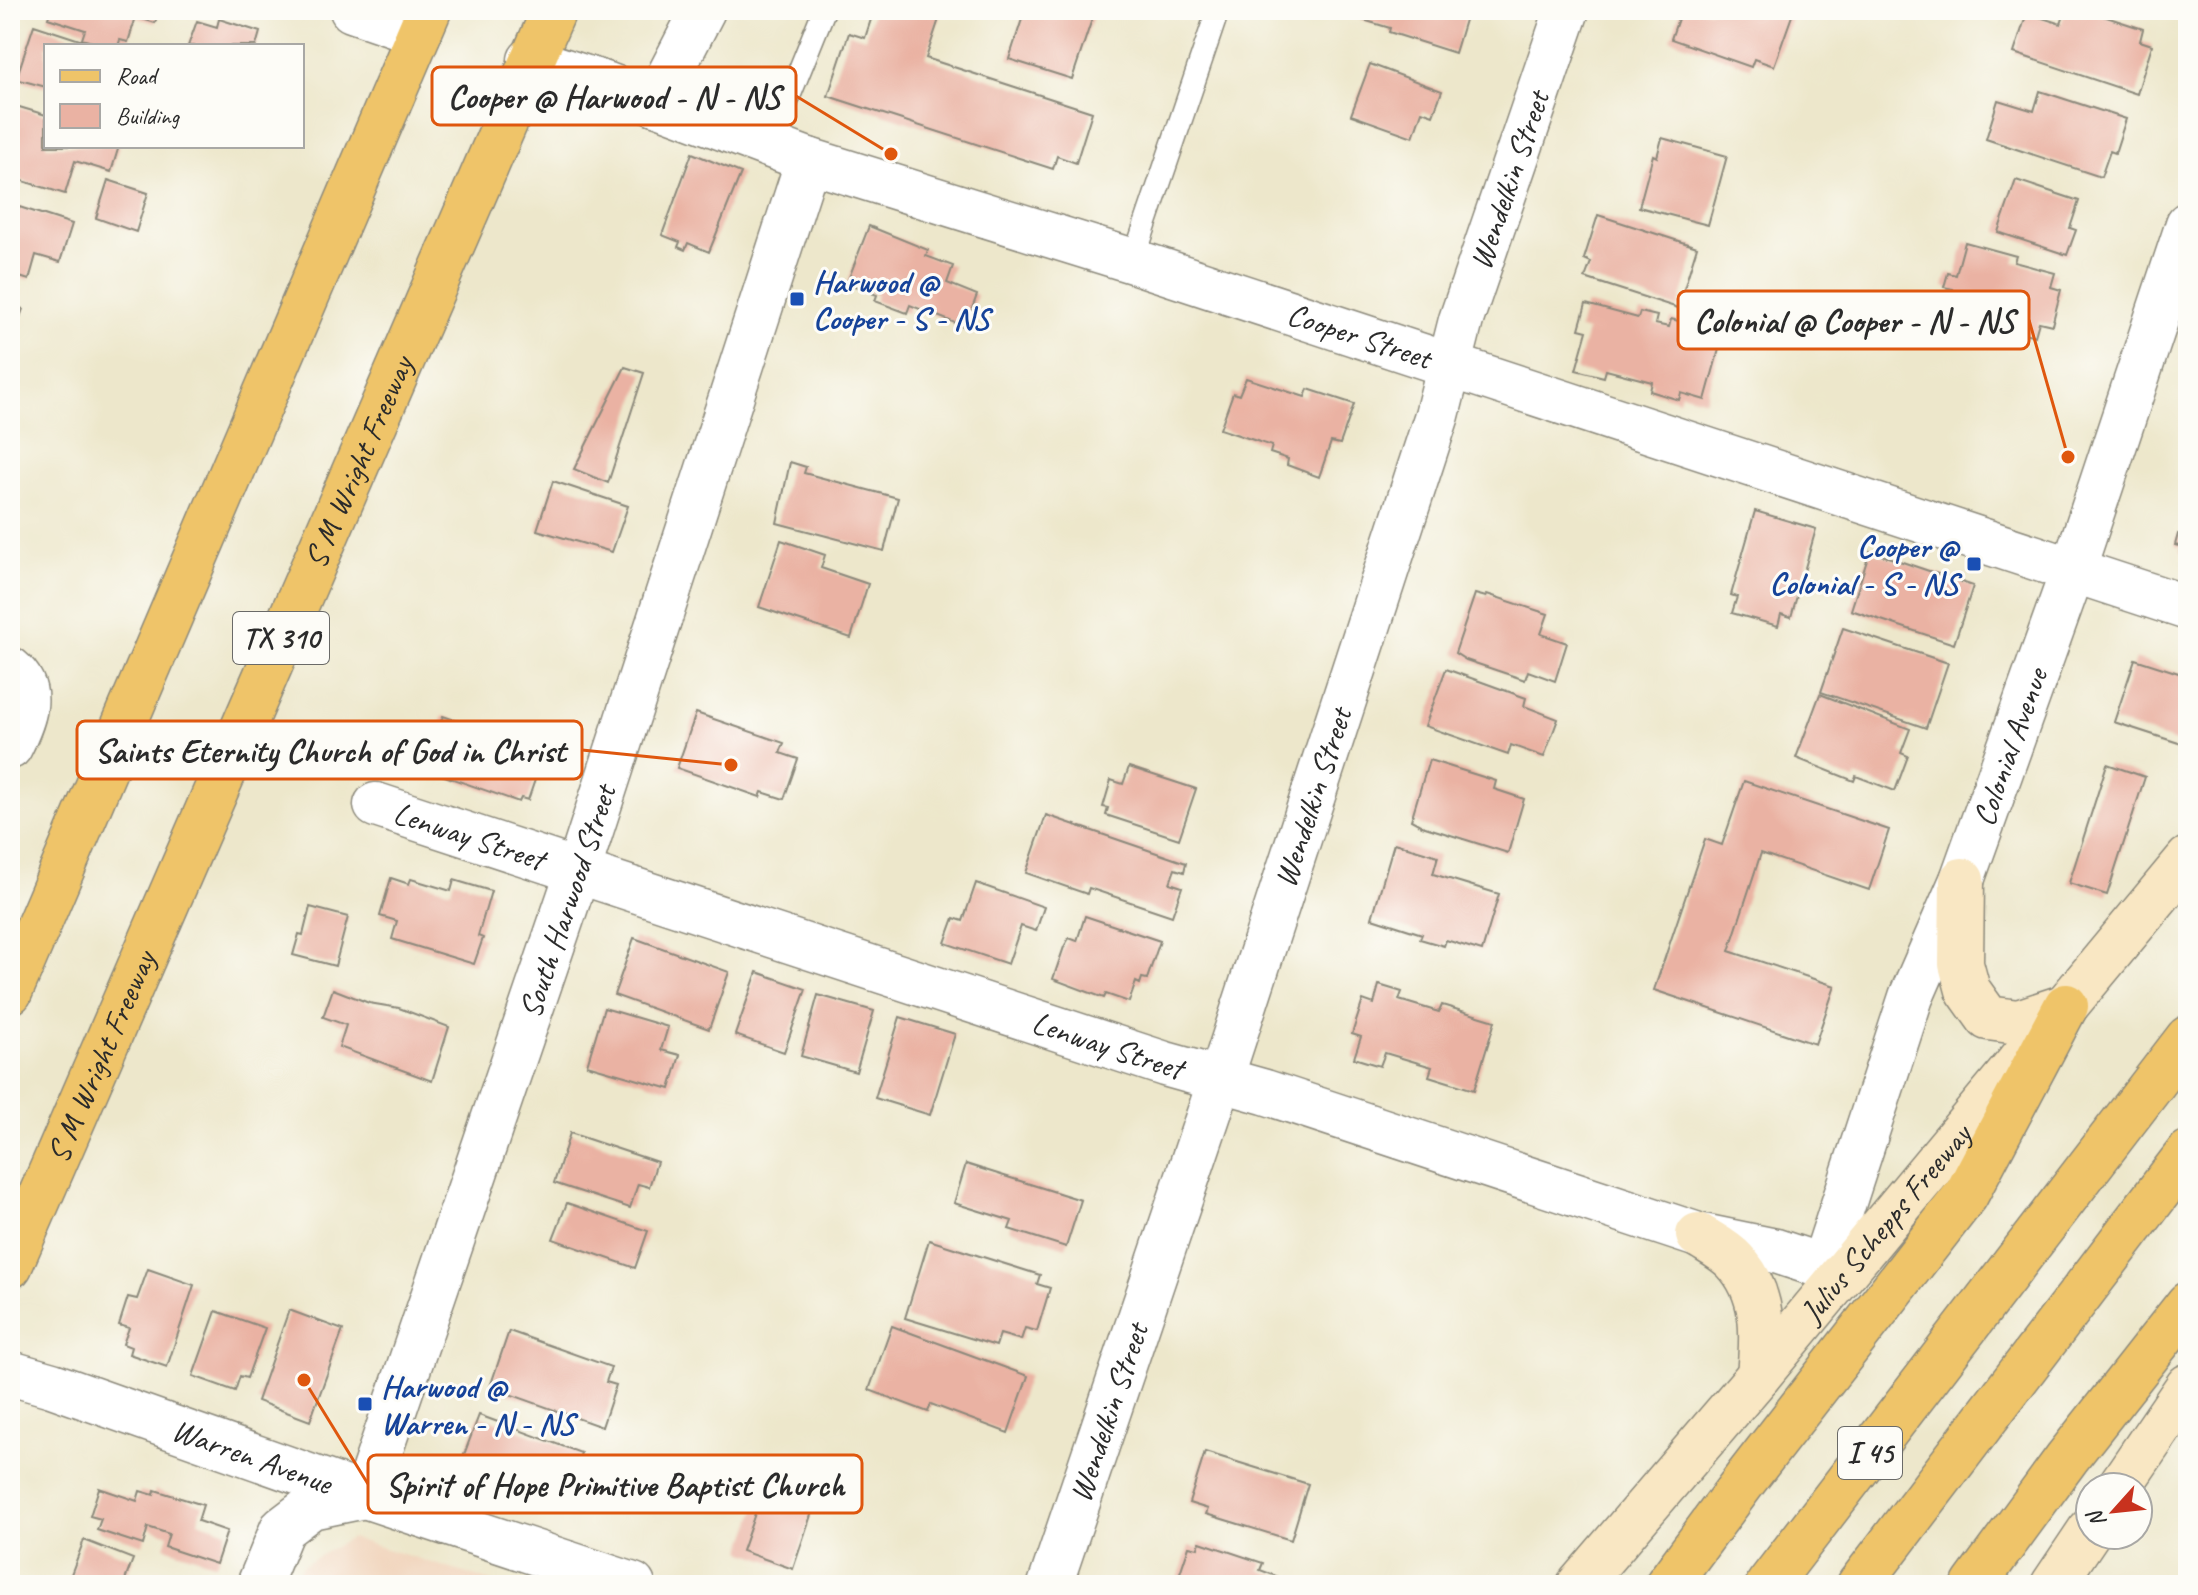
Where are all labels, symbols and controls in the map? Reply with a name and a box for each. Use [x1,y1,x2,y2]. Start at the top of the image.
legend [44,44,304,148]
text: Road [116,61,160,91]
callout: Cooper @ Harwood - N - NS [432,67,796,125]
text: Cooper @ Harwood - N - NS [448,75,785,118]
street label: Wendelkin Street [1460,83,1560,275]
text: Building [116,101,181,131]
place label: Harwood @ Cooper - S - NS [813,261,994,339]
marker: Harwood @ Cooper - S - NS [788,290,806,308]
callout: Colonial @ Cooper - N - NS [1678,291,2029,349]
street label: Cooper Street [1282,293,1439,380]
text: Colonial @ Cooper - N - NS [1694,299,2019,342]
street label: S M Wright Freeway [295,347,424,574]
place label: Cooper @ Colonial - S - NS [1770,526,1963,604]
marker: Cooper @ Colonial - S - NS [1965,555,1983,573]
road number: TX 310 [233,612,329,664]
street label: Colonial Avenue [1963,660,2058,831]
street label: Wendelkin Street [1265,700,1362,892]
callout: Saints Eternity Church of God in Christ [77,721,582,779]
text: Saints Eternity Church of God in Christ [94,729,569,772]
street label: South Harwood Street [510,777,626,1023]
street label: Lenway Street [388,792,554,881]
street label: S M Wright Freeway [37,942,166,1169]
street label: Lenway Street [1027,1002,1192,1090]
street label: Julius Schepps Freeway [1790,1113,1982,1333]
street label: Wendelkin Street [1060,1315,1159,1507]
place label: Harwood @ Warren - N - NS [381,1366,579,1444]
marker: Harwood @ Warren - N - NS [356,1395,374,1413]
street label: Warren Avenue [167,1409,340,1504]
road number: I 45 [1838,1427,1902,1479]
callout: Spirit of Hope Primitive Baptist Church [368,1455,862,1513]
text: Spirit of Hope Primitive Baptist Church [385,1463,846,1506]
north arrow [2074,1471,2154,1551]
text: N [2080,1504,2113,1532]

